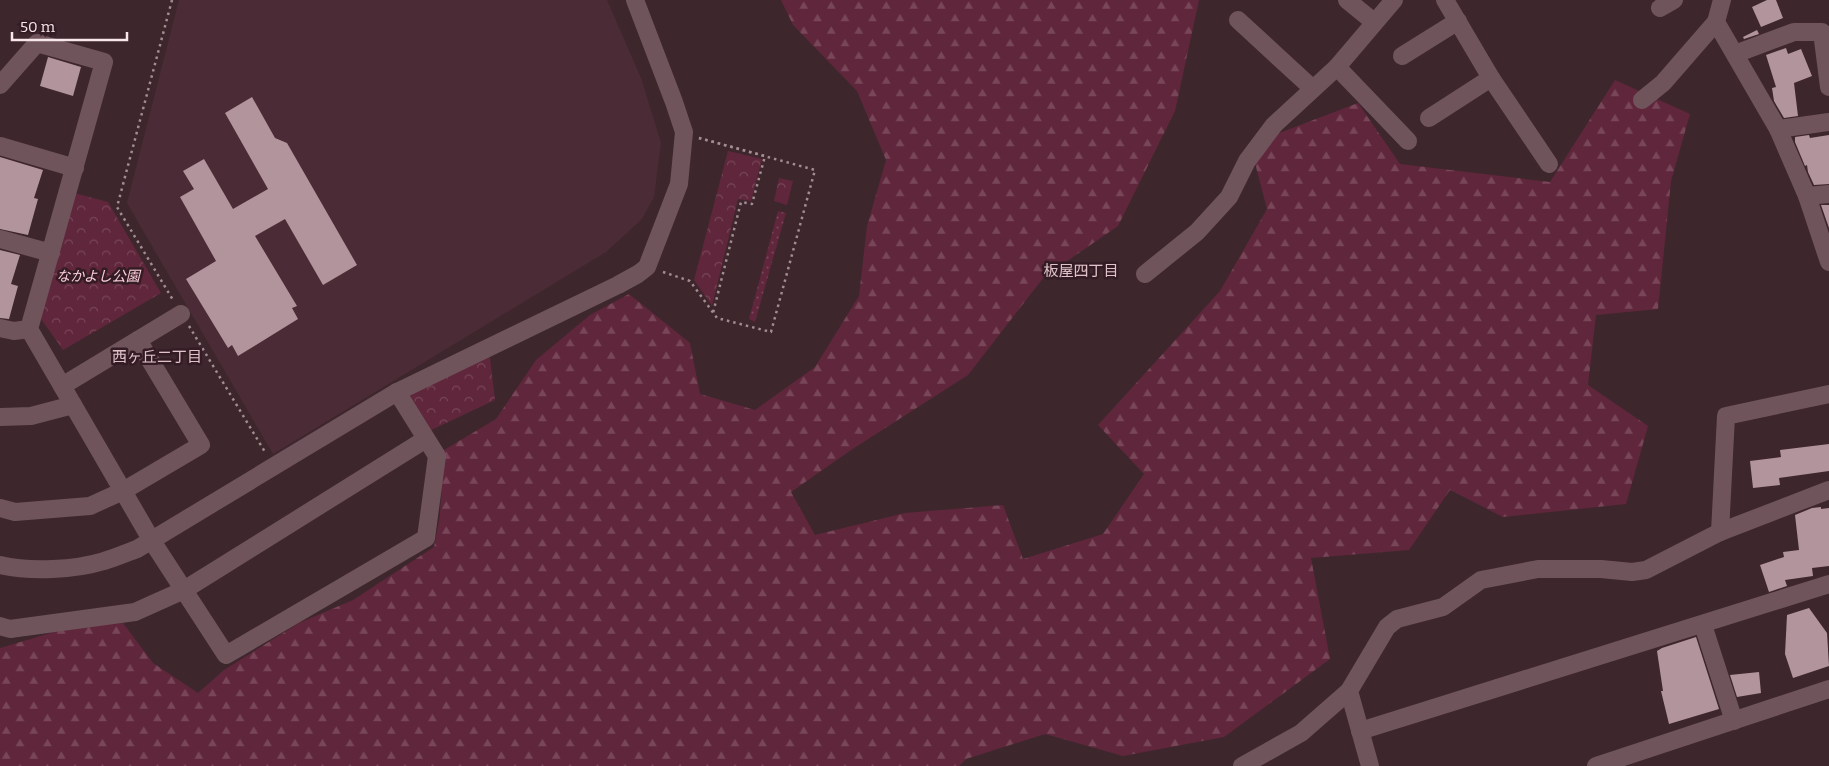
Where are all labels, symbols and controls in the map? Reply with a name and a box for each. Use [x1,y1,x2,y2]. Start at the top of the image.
scale bar [12,10,128,42]
text: 50 m [20,18,56,36]
district label: 板屋四丁目 [1043,262,1119,280]
park label: なかよし公園 [56,268,142,285]
district label: 西ヶ丘二丁目 [112,348,202,366]

